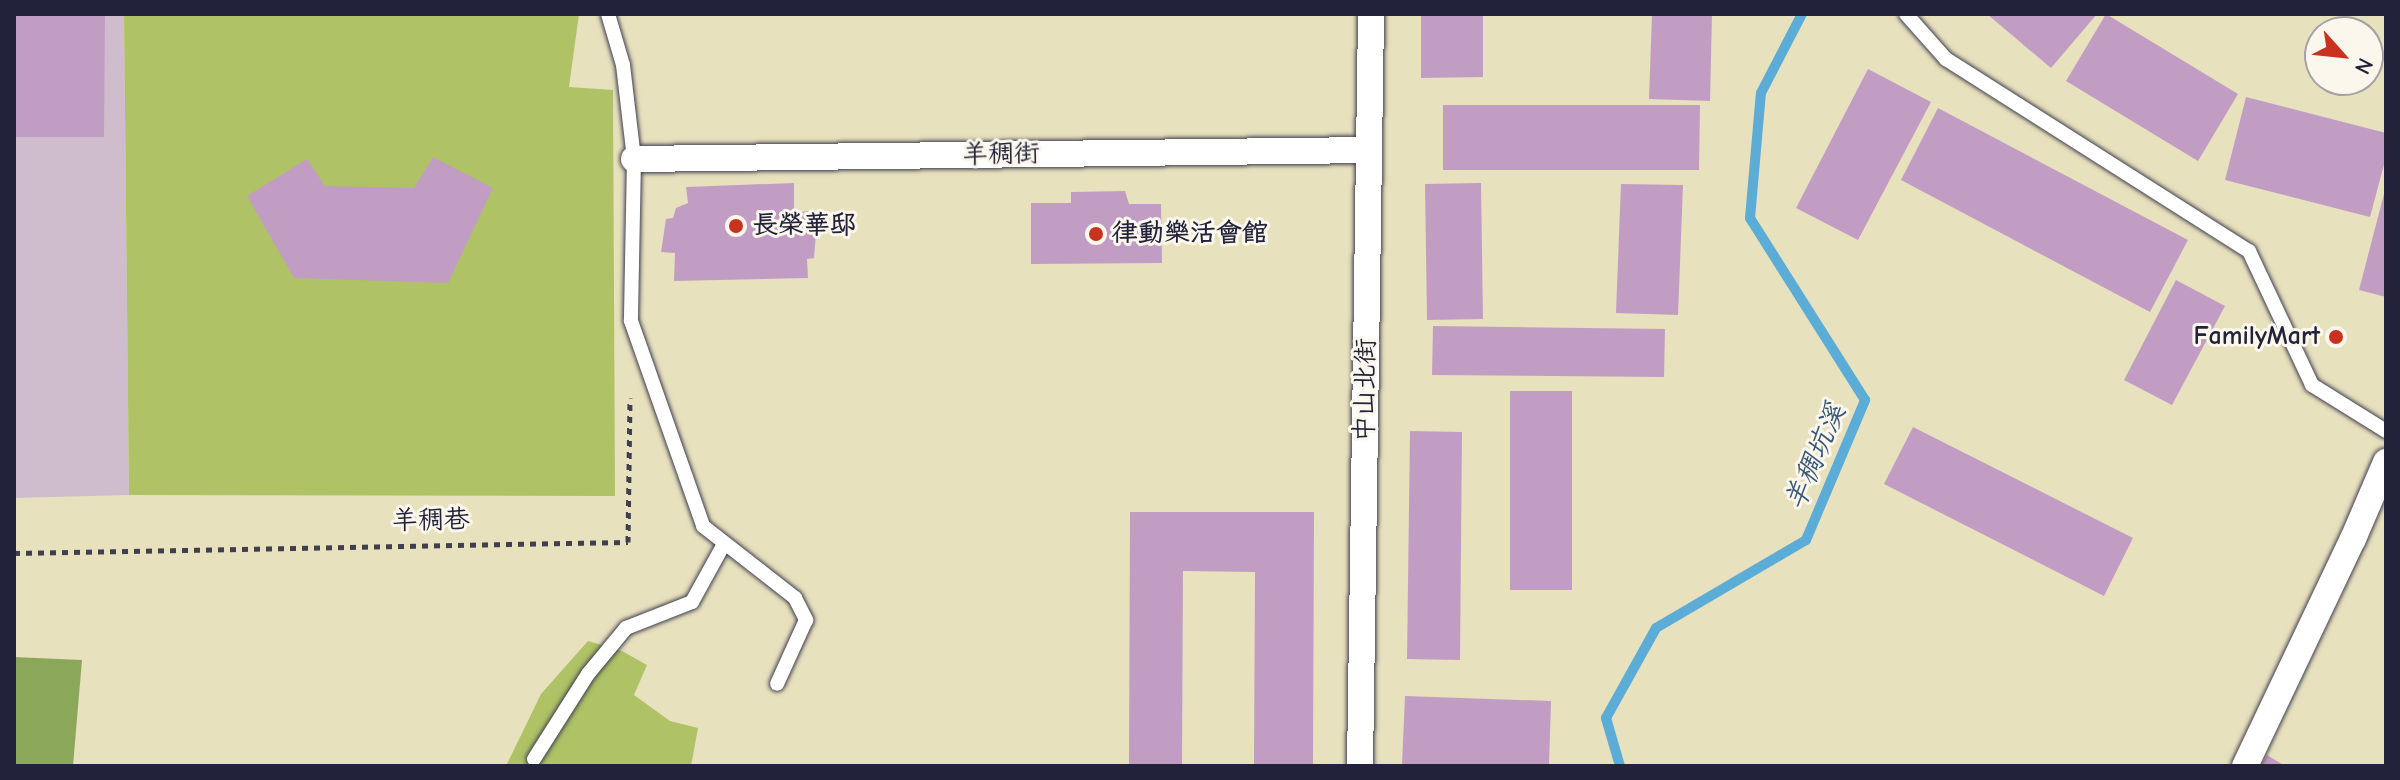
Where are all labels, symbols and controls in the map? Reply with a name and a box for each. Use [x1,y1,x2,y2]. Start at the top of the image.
north arrow [2304,16,2384,96]
text: N [2349,54,2378,78]
street label: 羊稠街 [962,139,1040,171]
place label: 長榮華邸 [752,210,856,242]
marker: 長榮華邸 [727,217,745,235]
place label: 律動樂活會館 [1112,218,1268,250]
marker: 律動樂活會館 [1087,225,1105,243]
place label: FamilyMart [2193,321,2320,353]
marker: FamilyMart [2327,328,2345,346]
street label: 中山北街 [1349,338,1383,442]
water label: 羊稠坑溪 [1778,399,1852,515]
street label: 羊稠巷 [392,505,470,537]

